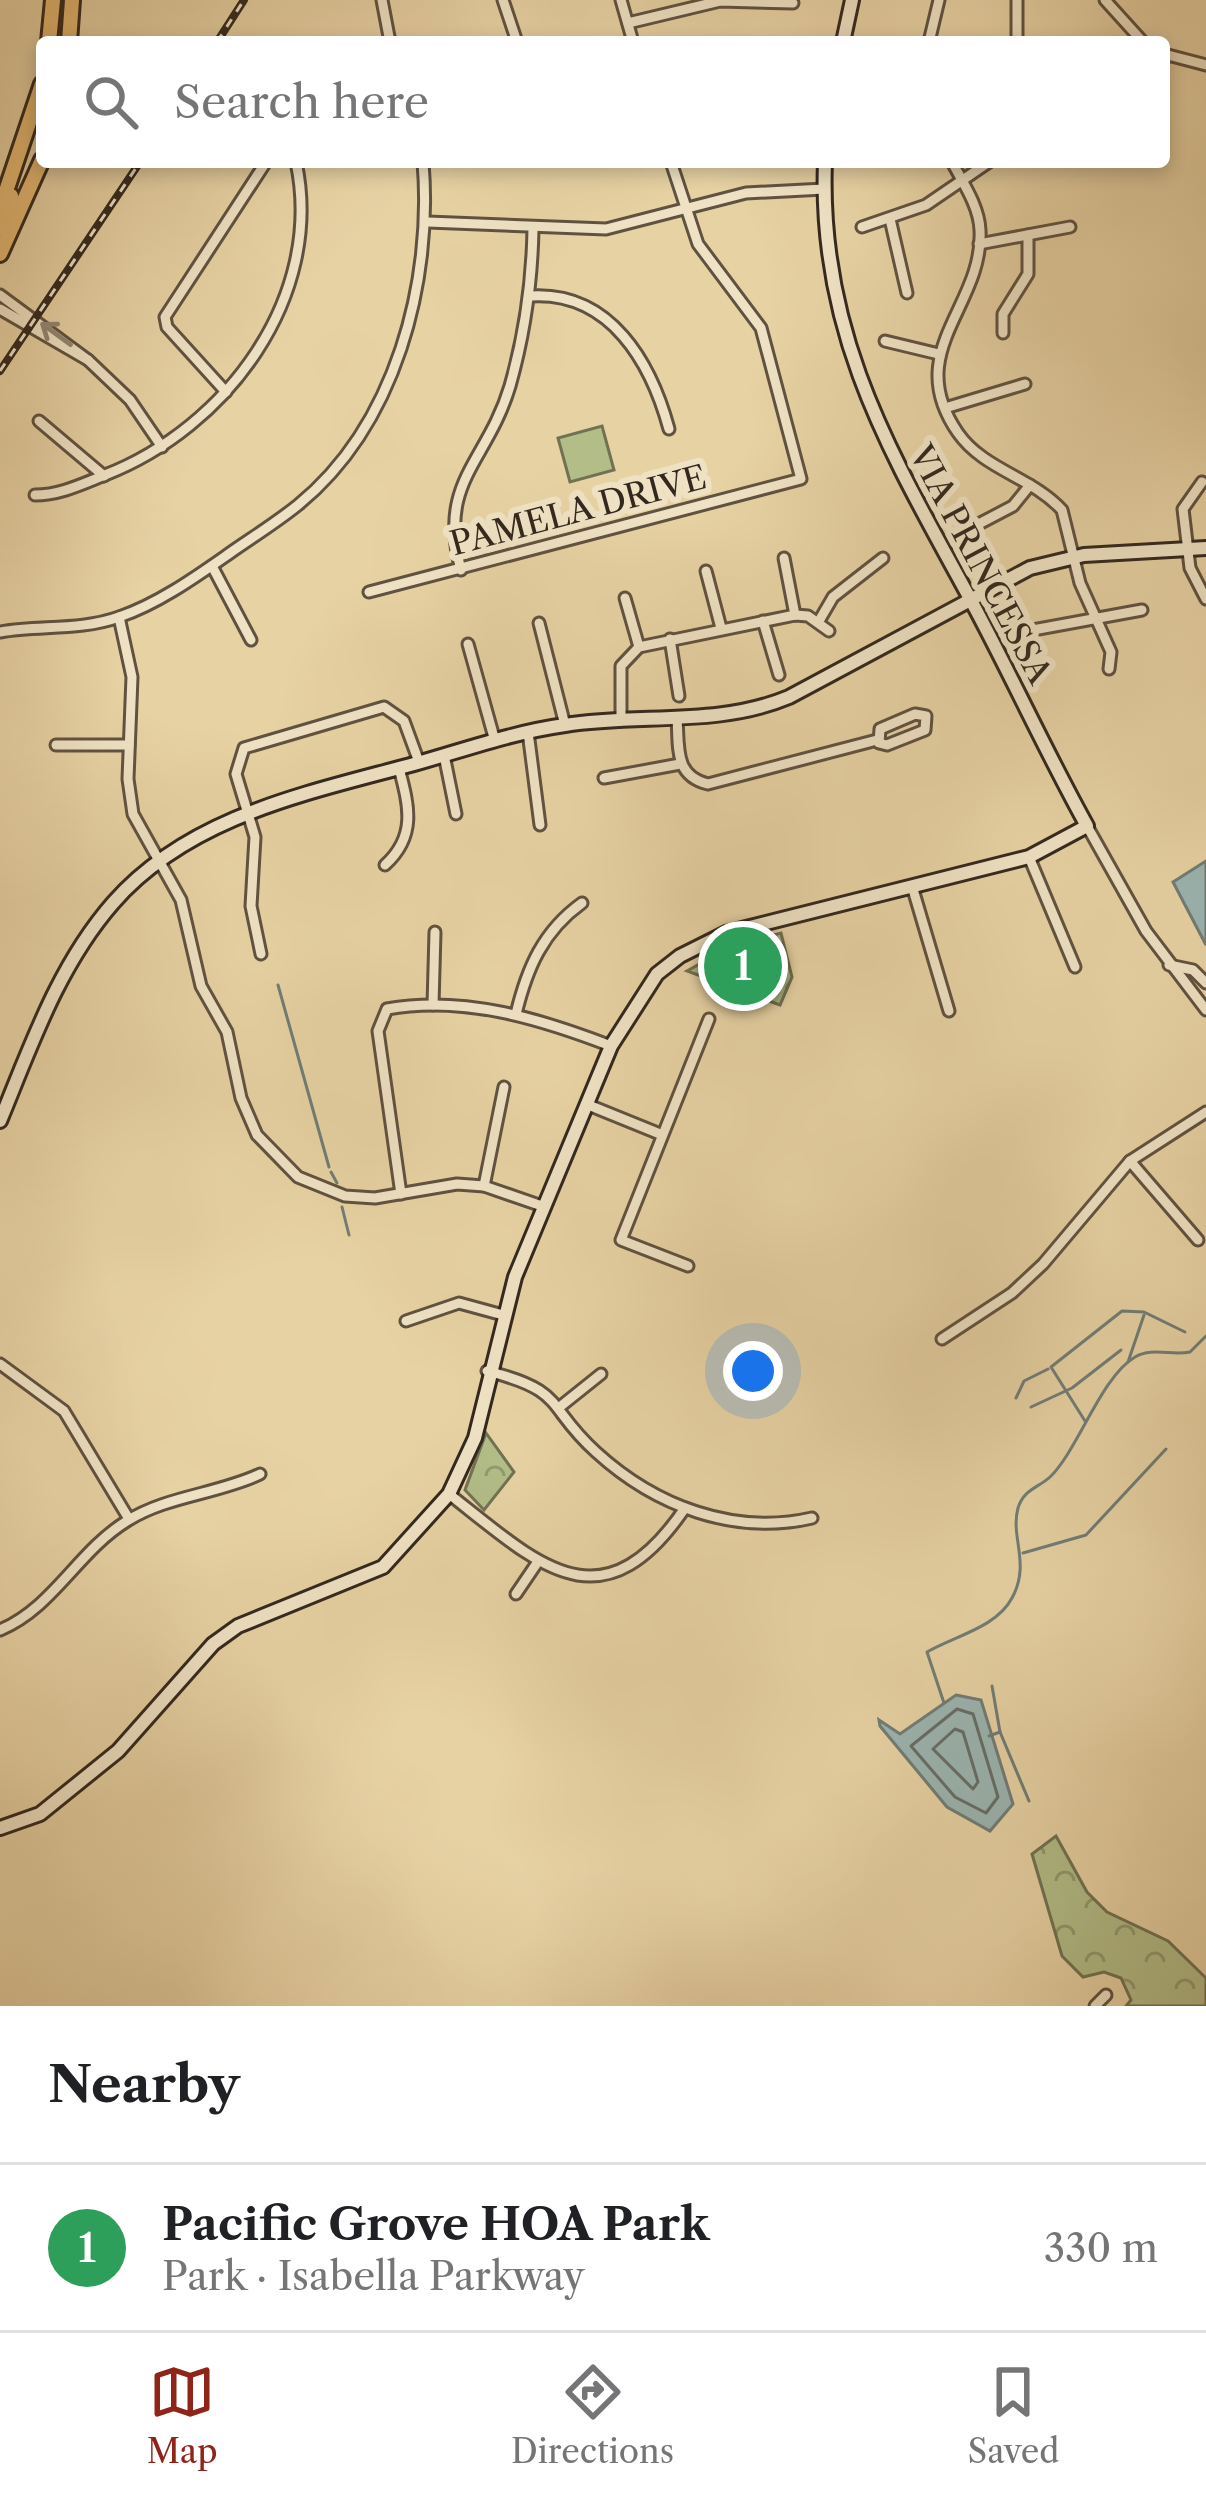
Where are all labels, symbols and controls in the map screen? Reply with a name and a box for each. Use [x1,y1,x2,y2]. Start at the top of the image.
search box [36,36,1170,168]
icon: search [78,69,144,135]
text: Search here [174,74,429,130]
one-way arrow [40,321,73,347]
street label: VIA PRINCESSA [900,437,1061,691]
street label: PAMELA DRIVE [445,457,711,564]
pin: 1 [704,921,782,1011]
your location [723,1341,783,1401]
text: Nearby [48,2053,240,2115]
text: Pacific Grove HOA Park [162,2196,710,2252]
text: 1 [78,2224,96,2272]
text: 330 m [1044,2224,1158,2272]
text: Park · Isabella Parkway [162,2252,585,2300]
tab: Map [147,2359,218,2472]
tab: Directions [511,2359,674,2472]
tab: Saved [968,2359,1059,2472]

